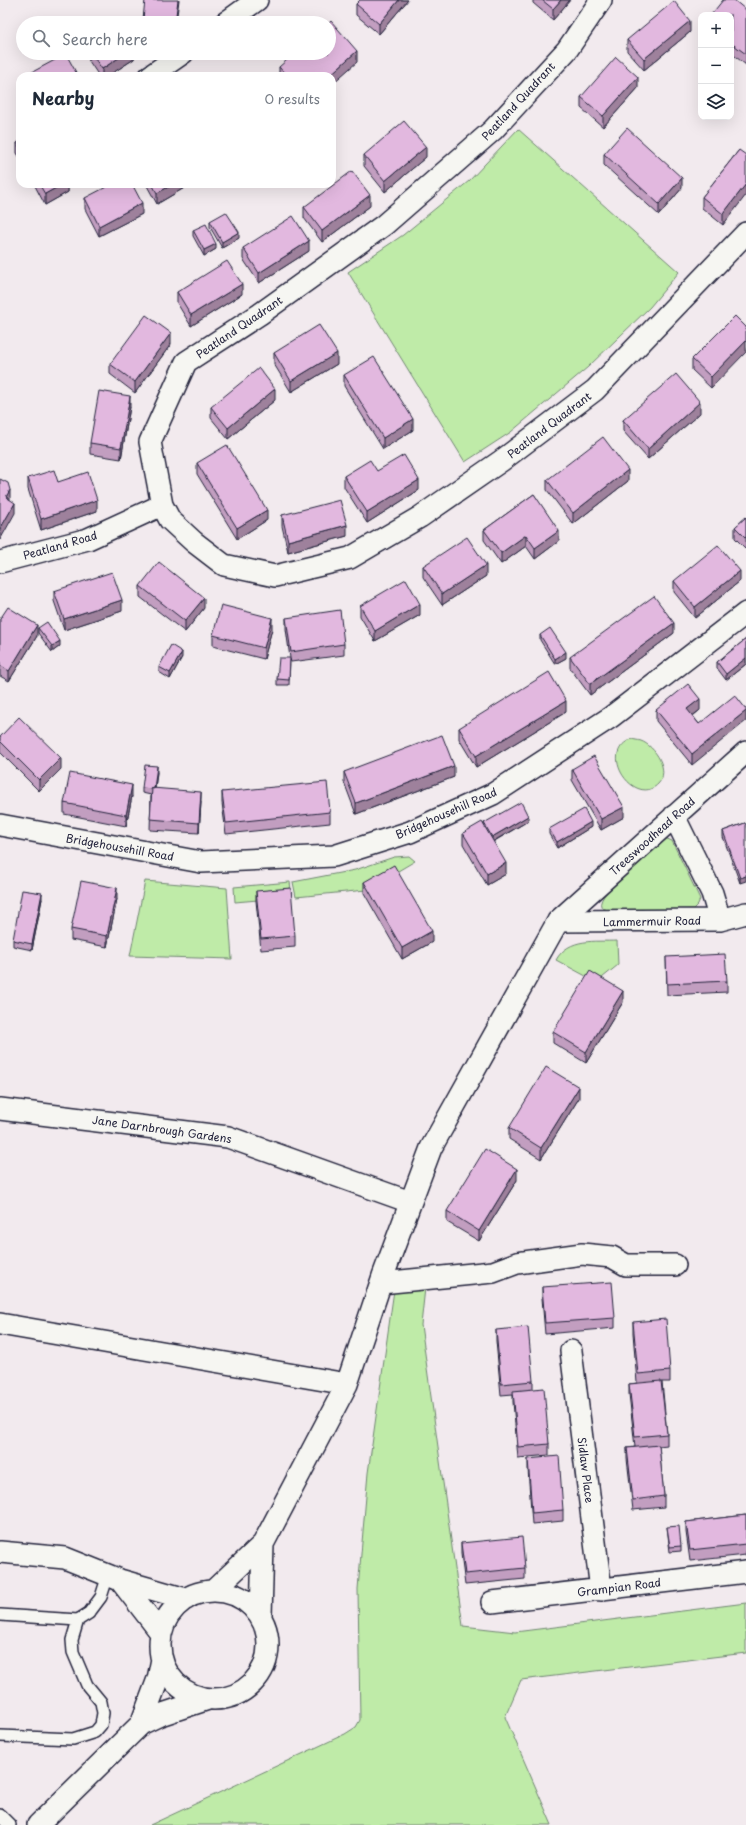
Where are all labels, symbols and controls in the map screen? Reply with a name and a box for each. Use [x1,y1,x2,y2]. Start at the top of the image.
map controls [698,12,734,120]
button: + [698,12,734,48]
search box [16,16,336,60]
icon: search [30,27,52,49]
text: Search here [62,27,148,50]
button: − [698,48,734,84]
street label: Peatland Quadrant [477,58,559,144]
button: layers [698,84,734,120]
text: Nearby [32,85,94,111]
text: 0 results [265,89,320,108]
street label: Peatland Quadrant [192,291,286,362]
street label: Peatland Quadrant [503,387,595,462]
street label: Peatland Road [21,526,99,564]
street label: Bridgehousehill Road [393,783,499,843]
street label: Treeswoodhead Road [605,793,699,879]
street label: Bridgehousehill Road [65,829,175,865]
street label: Lammermuir Road [603,912,701,930]
street label: Jane Darnbrough Gardens [91,1111,233,1147]
street label: Sidlaw Place [574,1436,598,1504]
street label: Grampian Road [576,1573,662,1601]

